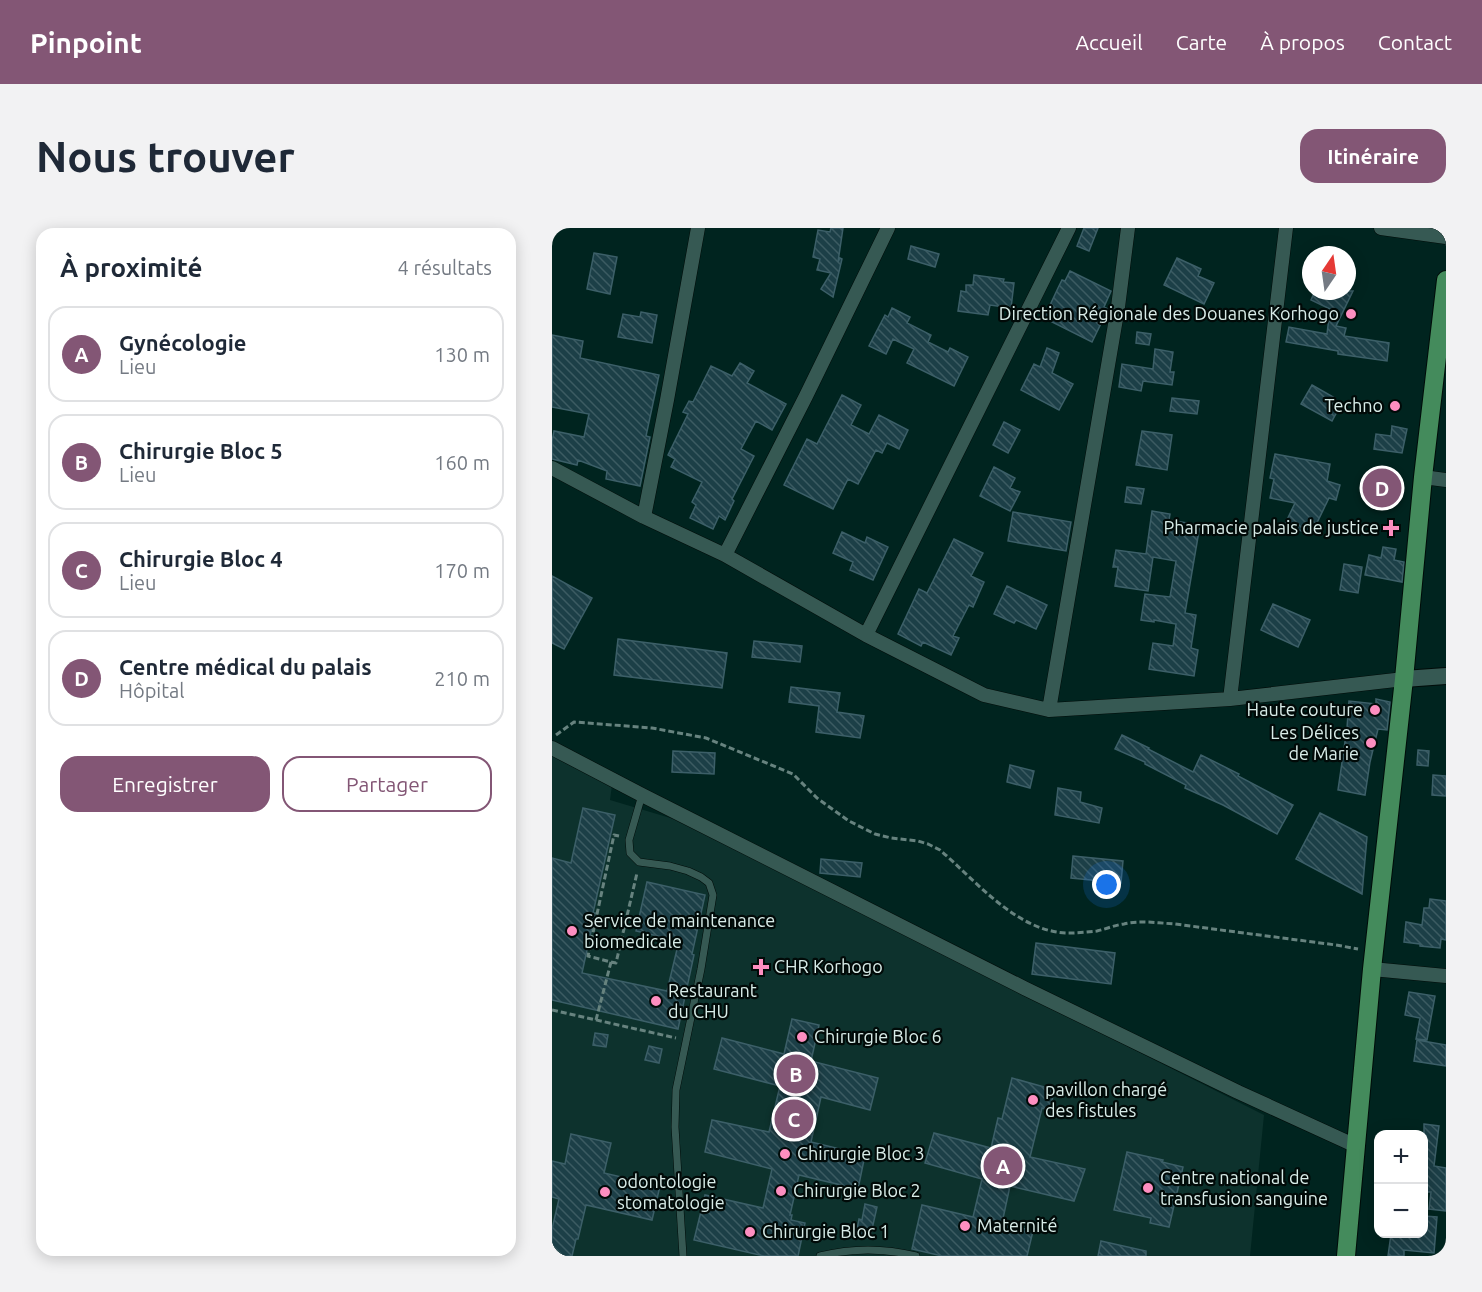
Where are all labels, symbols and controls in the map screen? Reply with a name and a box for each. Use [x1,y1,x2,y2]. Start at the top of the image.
text: Pinpoint [30,27,142,58]
text: Accueil [1075,30,1143,54]
text: Carte [1176,30,1227,54]
text: À propos [1260,30,1345,54]
text: Contact [1378,30,1452,54]
button: Itinéraire [1300,129,1446,183]
text: Nous trouver [36,133,295,180]
north arrow [1302,246,1356,300]
text: À proximité [60,253,202,282]
text: 4 résultats [398,256,492,279]
place label: Direction Régionale des Douanes Korhogo [999,303,1339,323]
marker: Direction Régionale des Douanes Korhogo [1344,307,1358,321]
text: Gynécologie [119,330,247,355]
text: A [74,343,89,366]
text: 130 m [434,343,490,366]
text: Lieu [119,355,157,378]
place label: Techno [1324,395,1383,415]
marker: Techno [1388,399,1402,413]
text: Chirurgie Bloc 5 [119,438,283,463]
text: B [75,451,88,474]
text: 160 m [434,451,490,474]
text: Lieu [119,463,157,486]
pin: D [1362,466,1402,510]
place label: Pharmacie palais de justice [1163,517,1379,537]
marker: Pharmacie palais de justice [1384,521,1398,535]
text: Chirurgie Bloc 4 [119,546,283,571]
text: C [75,559,88,582]
text: 170 m [434,559,490,582]
text: Lieu [119,571,157,594]
text: Centre médical du palais [119,654,372,679]
text: D [74,667,89,690]
text: 210 m [434,667,490,690]
text: Hôpital [119,679,185,702]
place label: Haute couture [1247,699,1363,719]
marker: Haute couture [1368,703,1382,717]
place label: Les Délices de Marie [1270,722,1359,763]
marker: Les Délices de Marie [1364,736,1378,750]
button: Enregistrer [60,756,270,812]
button: Partager [282,756,492,812]
your location [1092,870,1121,899]
place label: Service de maintenance biomedicale [584,910,775,951]
marker: Service de maintenance biomedicale [565,924,579,938]
place label: CHR Korhogo [774,956,883,976]
marker: CHR Korhogo [752,958,770,976]
place label: Restaurant du CHU [668,980,757,1021]
marker: Restaurant du CHU [649,994,663,1008]
place label: Chirurgie Bloc 6 [814,1026,942,1046]
marker: Chirurgie Bloc 6 [795,1030,809,1044]
pin: B [776,1052,816,1096]
place label: pavillon chargé des fistules [1045,1079,1167,1120]
marker: pavillon chargé des fistules [1026,1093,1040,1107]
pin: C [774,1096,814,1142]
map controls [1374,1130,1428,1238]
button: + [1374,1130,1428,1184]
place label: Chirurgie Bloc 3 [797,1143,925,1163]
pin: A [984,1144,1022,1188]
marker: Chirurgie Bloc 3 [778,1147,792,1161]
place label: Centre national de transfusion sanguine [1160,1167,1328,1208]
place label: odontologie stomatologie [617,1171,725,1212]
place label: Chirurgie Bloc 2 [793,1180,921,1200]
marker: Centre national de transfusion sanguine [1141,1181,1155,1195]
marker: Chirurgie Bloc 2 [774,1184,788,1198]
button: − [1374,1184,1428,1238]
marker: odontologie stomatologie [598,1185,612,1199]
place label: Maternité [977,1215,1057,1235]
marker: Maternité [958,1219,972,1233]
place label: Chirurgie Bloc 1 [762,1221,890,1241]
marker: Chirurgie Bloc 1 [743,1225,757,1239]

